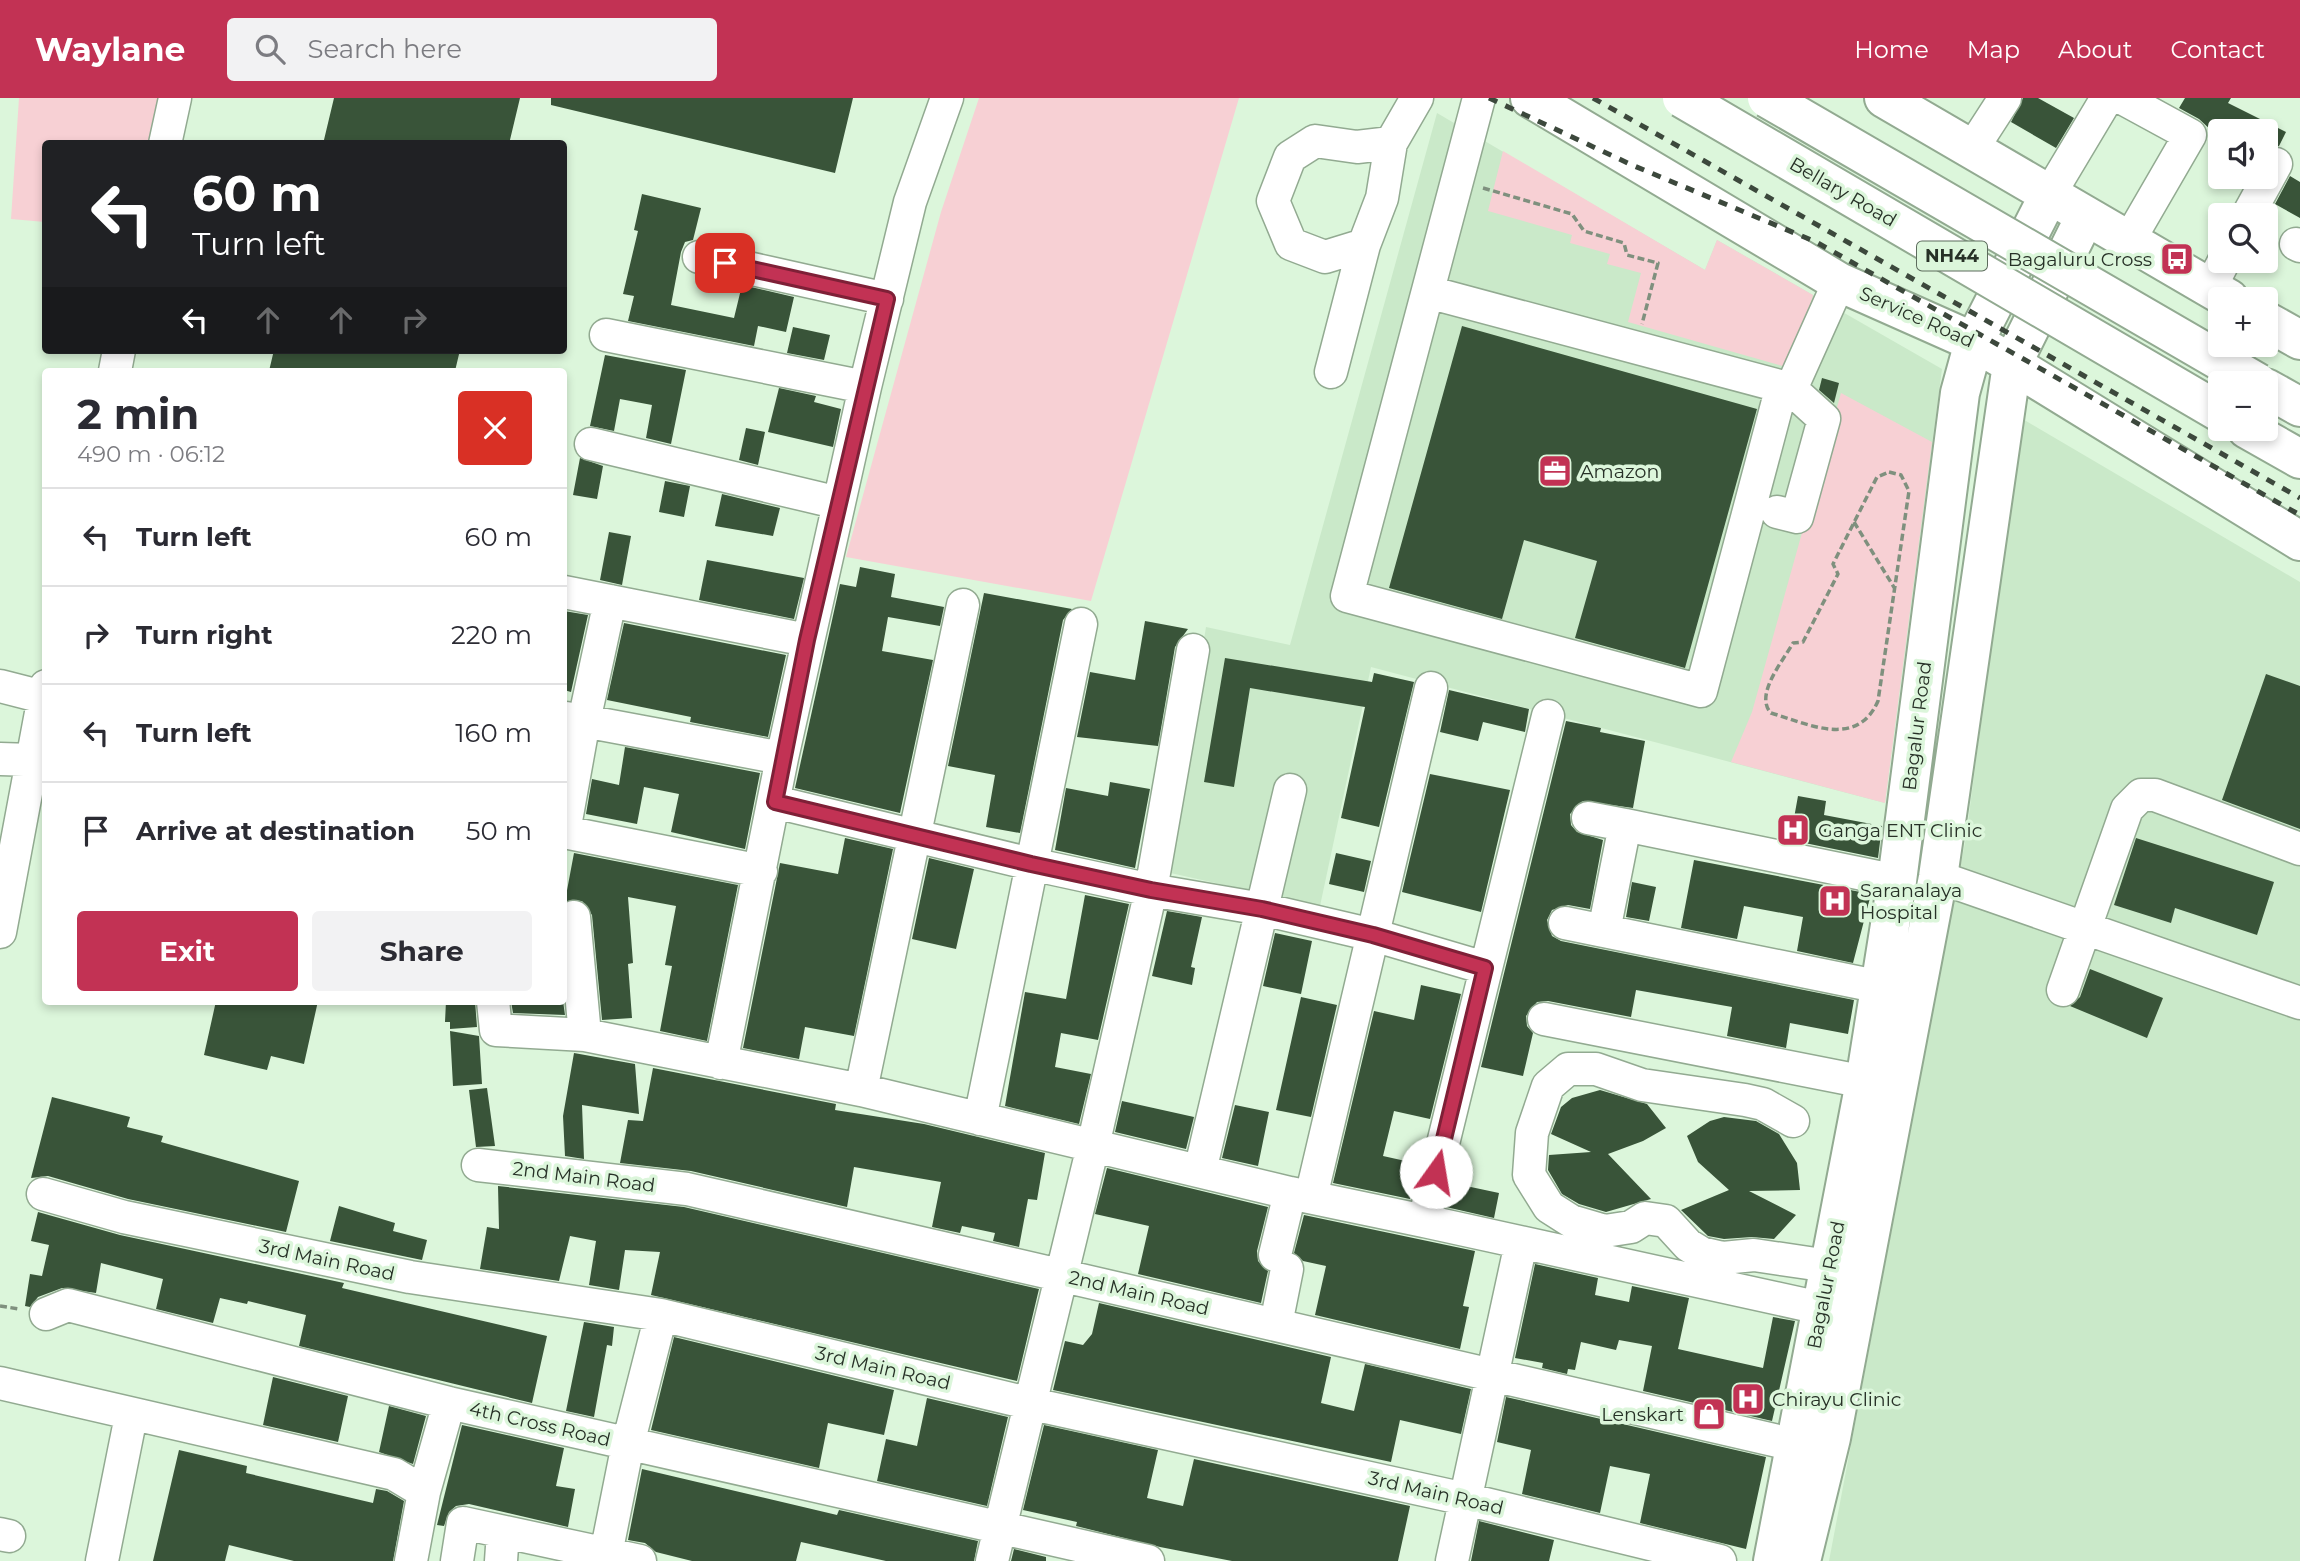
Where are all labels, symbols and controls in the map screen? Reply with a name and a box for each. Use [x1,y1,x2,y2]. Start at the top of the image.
search box [227,18,717,81]
text: Waylane [35,29,185,69]
icon: search [251,30,289,68]
text: Search here [307,33,462,65]
text: Home [1854,35,1929,64]
text: Map [1967,35,2020,64]
text: About [2058,35,2132,64]
text: Contact [2170,35,2265,64]
map controls [2208,119,2278,441]
button: sound [2208,119,2278,189]
street label: Bellary Road [1785,152,1901,232]
text: 60 m [192,164,322,223]
icon: left [77,168,168,259]
button: search [2208,203,2278,273]
text: Turn left [192,224,326,263]
pin [695,233,755,293]
bus stop icon: Bagaluru Cross [2158,240,2196,278]
road number: NH44 [1917,242,1987,271]
icon: arrive [706,244,744,282]
place label: Bagaluru Cross [2008,248,2152,271]
street label: Service Road [1856,281,1978,353]
button: + [2208,287,2278,357]
icon: left [176,301,214,339]
icon: ahead [249,301,287,339]
icon: ahead [322,301,360,339]
icon: right [395,301,433,339]
button: − [2208,371,2278,441]
text: 2 min [77,388,199,440]
button: close [458,391,532,465]
text: 490 m · 06:12 [77,440,225,468]
office icon: Amazon [1536,452,1574,490]
place label: Amazon [1580,460,1659,483]
icon: left [77,518,115,556]
text: Turn left [136,521,252,553]
text: 60 m [465,521,532,553]
icon: right [77,616,115,654]
text: Turn right [136,619,272,651]
text: 220 m [451,619,532,651]
street label: Bagalur Road [1898,660,1936,792]
icon: left [77,714,115,752]
text: Turn left [136,717,252,749]
text: 160 m [455,717,532,749]
hospital icon: Ganga ENT Clinic [1774,811,1812,849]
icon: arrive [77,812,115,850]
text: Arrive at destination [136,815,415,847]
text: 50 m [466,815,532,847]
place label: Ganga ENT Clinic [1818,819,1982,842]
place label: Saranalaya Hospital [1860,879,1962,924]
hospital icon: Saranalaya Hospital [1816,882,1854,920]
button: Exit [77,911,298,991]
button: Share [312,911,532,991]
position arrow [1399,1135,1473,1209]
street label: 2nd Main Road [511,1157,657,1197]
street label: Bagalur Road [1802,1219,1850,1351]
street label: 3rd Main Road [257,1234,397,1286]
street label: 2nd Main Road [1067,1266,1211,1320]
street label: 3rd Main Road [813,1341,953,1395]
hospital icon: Chirayu Clinic [1729,1380,1767,1418]
place label: Chirayu Clinic [1772,1388,1902,1411]
shop icon: Lenskart [1690,1395,1728,1433]
street label: 4th Cross Road [467,1397,613,1451]
place label: Lenskart [1601,1403,1684,1426]
street label: 3rd Main Road [1366,1466,1506,1520]

